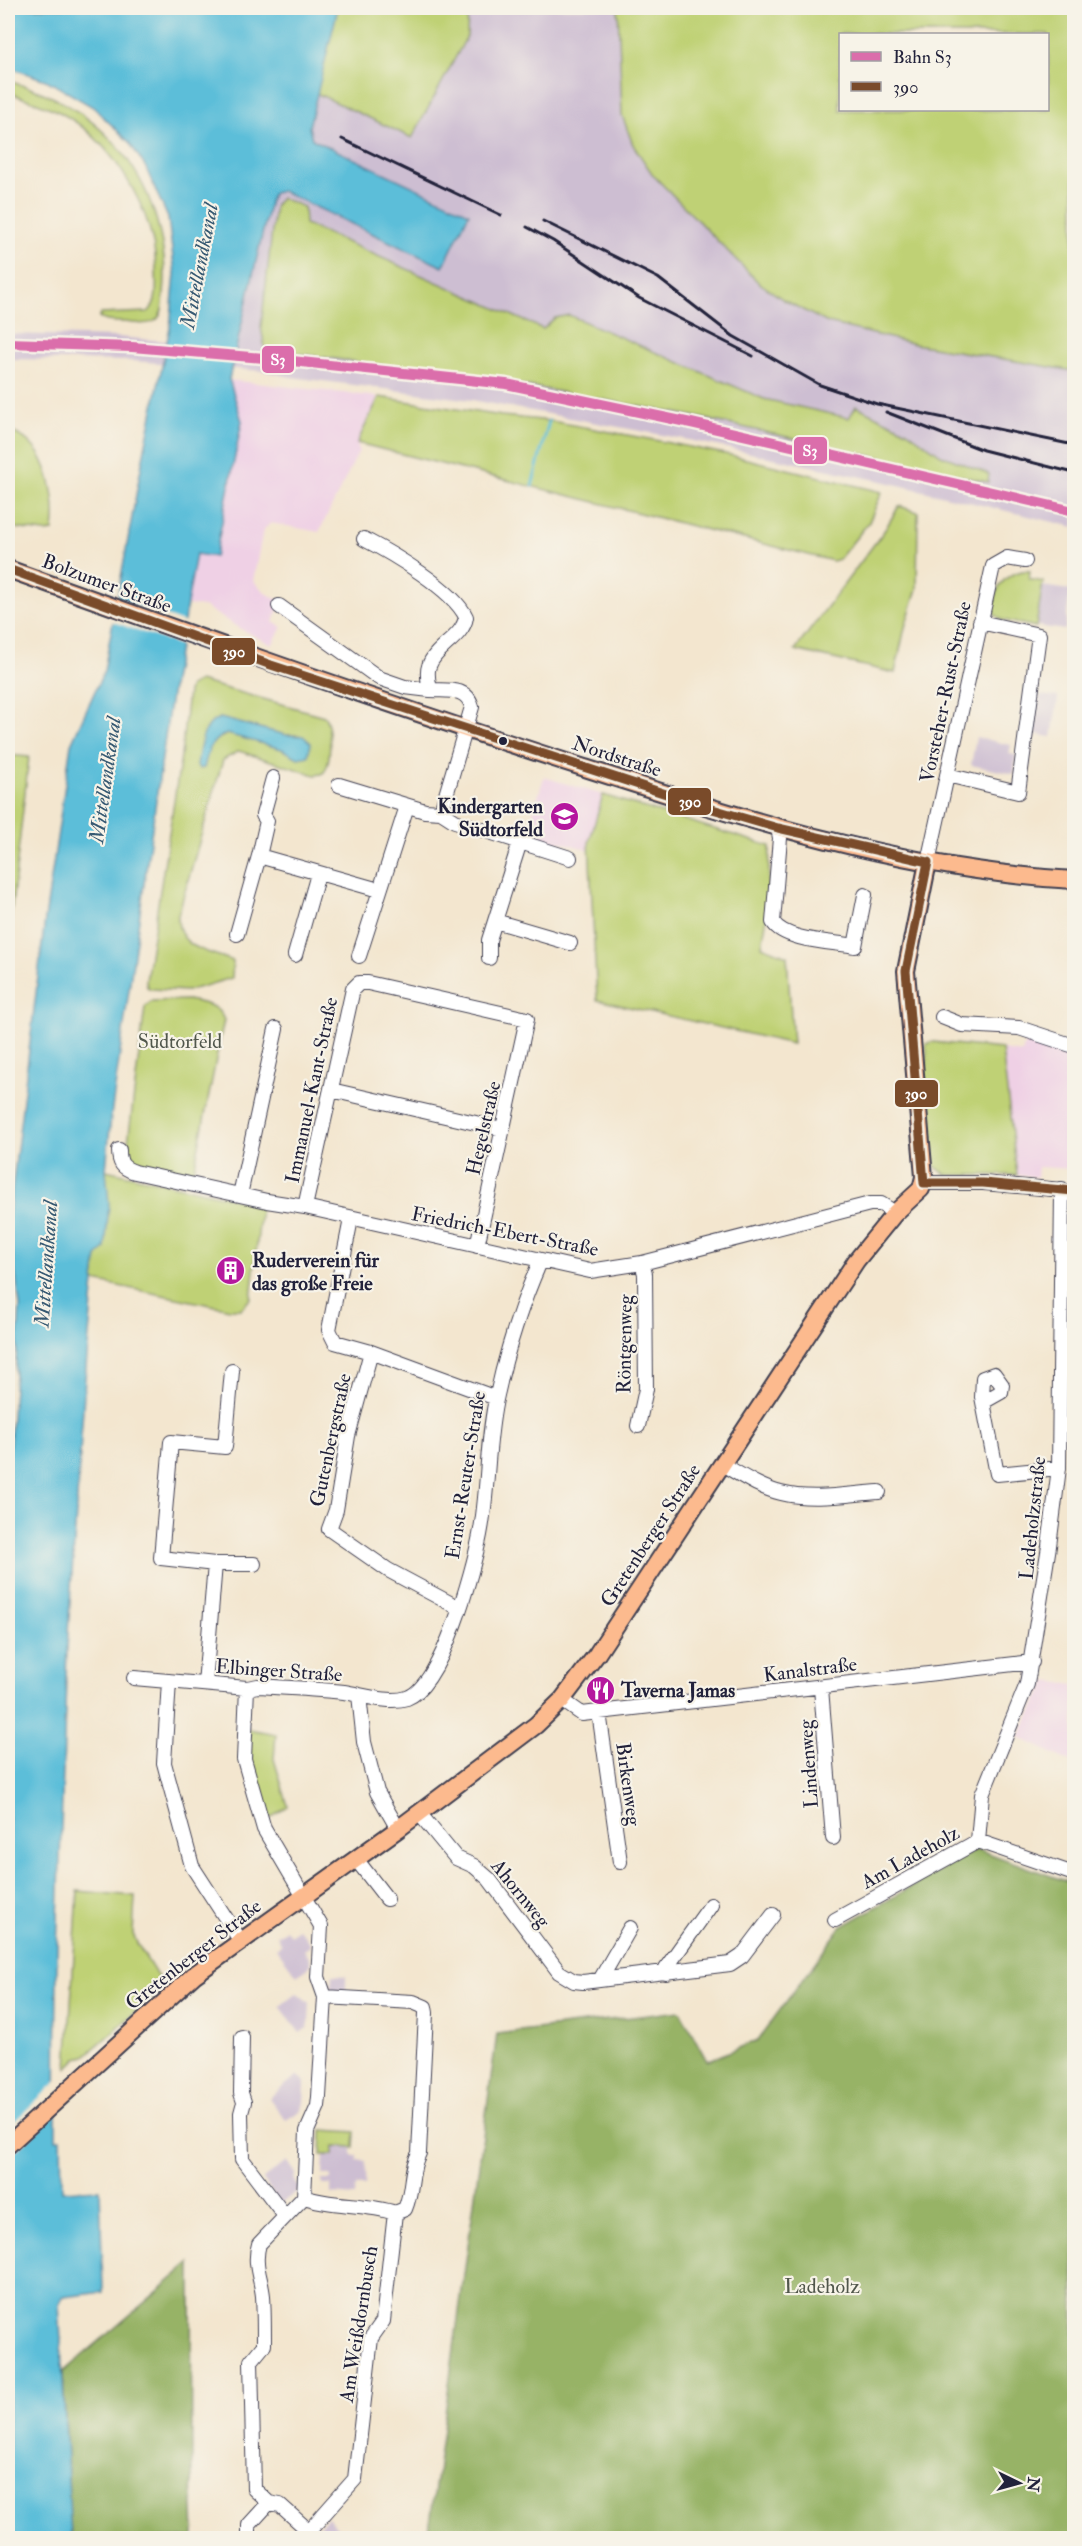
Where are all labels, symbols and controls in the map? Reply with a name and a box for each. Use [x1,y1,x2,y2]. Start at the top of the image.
legend [839,33,1049,111]
text: Bahn S3 [893,46,952,69]
text: 390 [893,76,918,99]
water label: Mittellandkanal [174,199,225,333]
line badge: S3 [261,345,295,374]
text: S3 [270,350,286,370]
line badge: S3 [793,436,828,465]
text: S3 [802,441,818,461]
street label: Bolzumer Straße [39,549,175,618]
street label: Vorsteher-Rust-Straße [914,599,977,785]
line badge: 390 [211,637,256,666]
text: 390 [223,642,245,662]
water label: Mittellandkanal [83,714,128,847]
street label: Nordstraße [569,730,665,783]
unlabelled marker [497,735,509,747]
line badge: 390 [667,787,712,816]
text: 390 [679,792,701,812]
place label: Kindergarten Südtorfeld [437,794,544,842]
school or university icon: Kindergarten Südtorfeld [548,801,580,833]
street label: Immanuel-Kant-Straße [280,995,343,1185]
park label: Südtorfeld [138,1029,222,1054]
street label: Hegelstraße [461,1079,506,1178]
line badge: 390 [894,1079,939,1108]
text: 390 [905,1084,927,1104]
water label: Mittellandkanal [28,1198,65,1330]
street label: Friedrich-Ebert-Straße [409,1201,601,1262]
place label: Ruderverein für das große Freie [252,1248,380,1297]
building icon: Ruderverein für das große Freie [215,1255,247,1287]
street label: Röntgenweg [611,1293,638,1394]
street label: Gutenbergstraße [304,1371,357,1509]
street label: Ernst-Reuter-Straße [440,1389,491,1561]
street label: Ladeholzstraße [1014,1455,1051,1581]
street label: Gretenberger Straße [595,1459,706,1611]
street label: Kanalstraße [762,1651,858,1688]
street label: Elbinger Straße [215,1654,343,1687]
restaurant icon: Taverna Jamas [584,1674,616,1706]
place label: Taverna Jamas [620,1678,735,1703]
street label: Lindenweg [793,1718,824,1809]
street label: Birkenweg [610,1741,647,1828]
street label: Am Ladeholz [856,1820,964,1895]
street label: Ahornweg [485,1853,556,1933]
street label: Gretenberger Straße [120,1894,266,2015]
street label: Am Weißdornbusch [334,2244,383,2405]
park label: Ladeholz [784,2274,860,2299]
north arrow [989,2453,1049,2513]
text: N [1022,2475,1044,2493]

